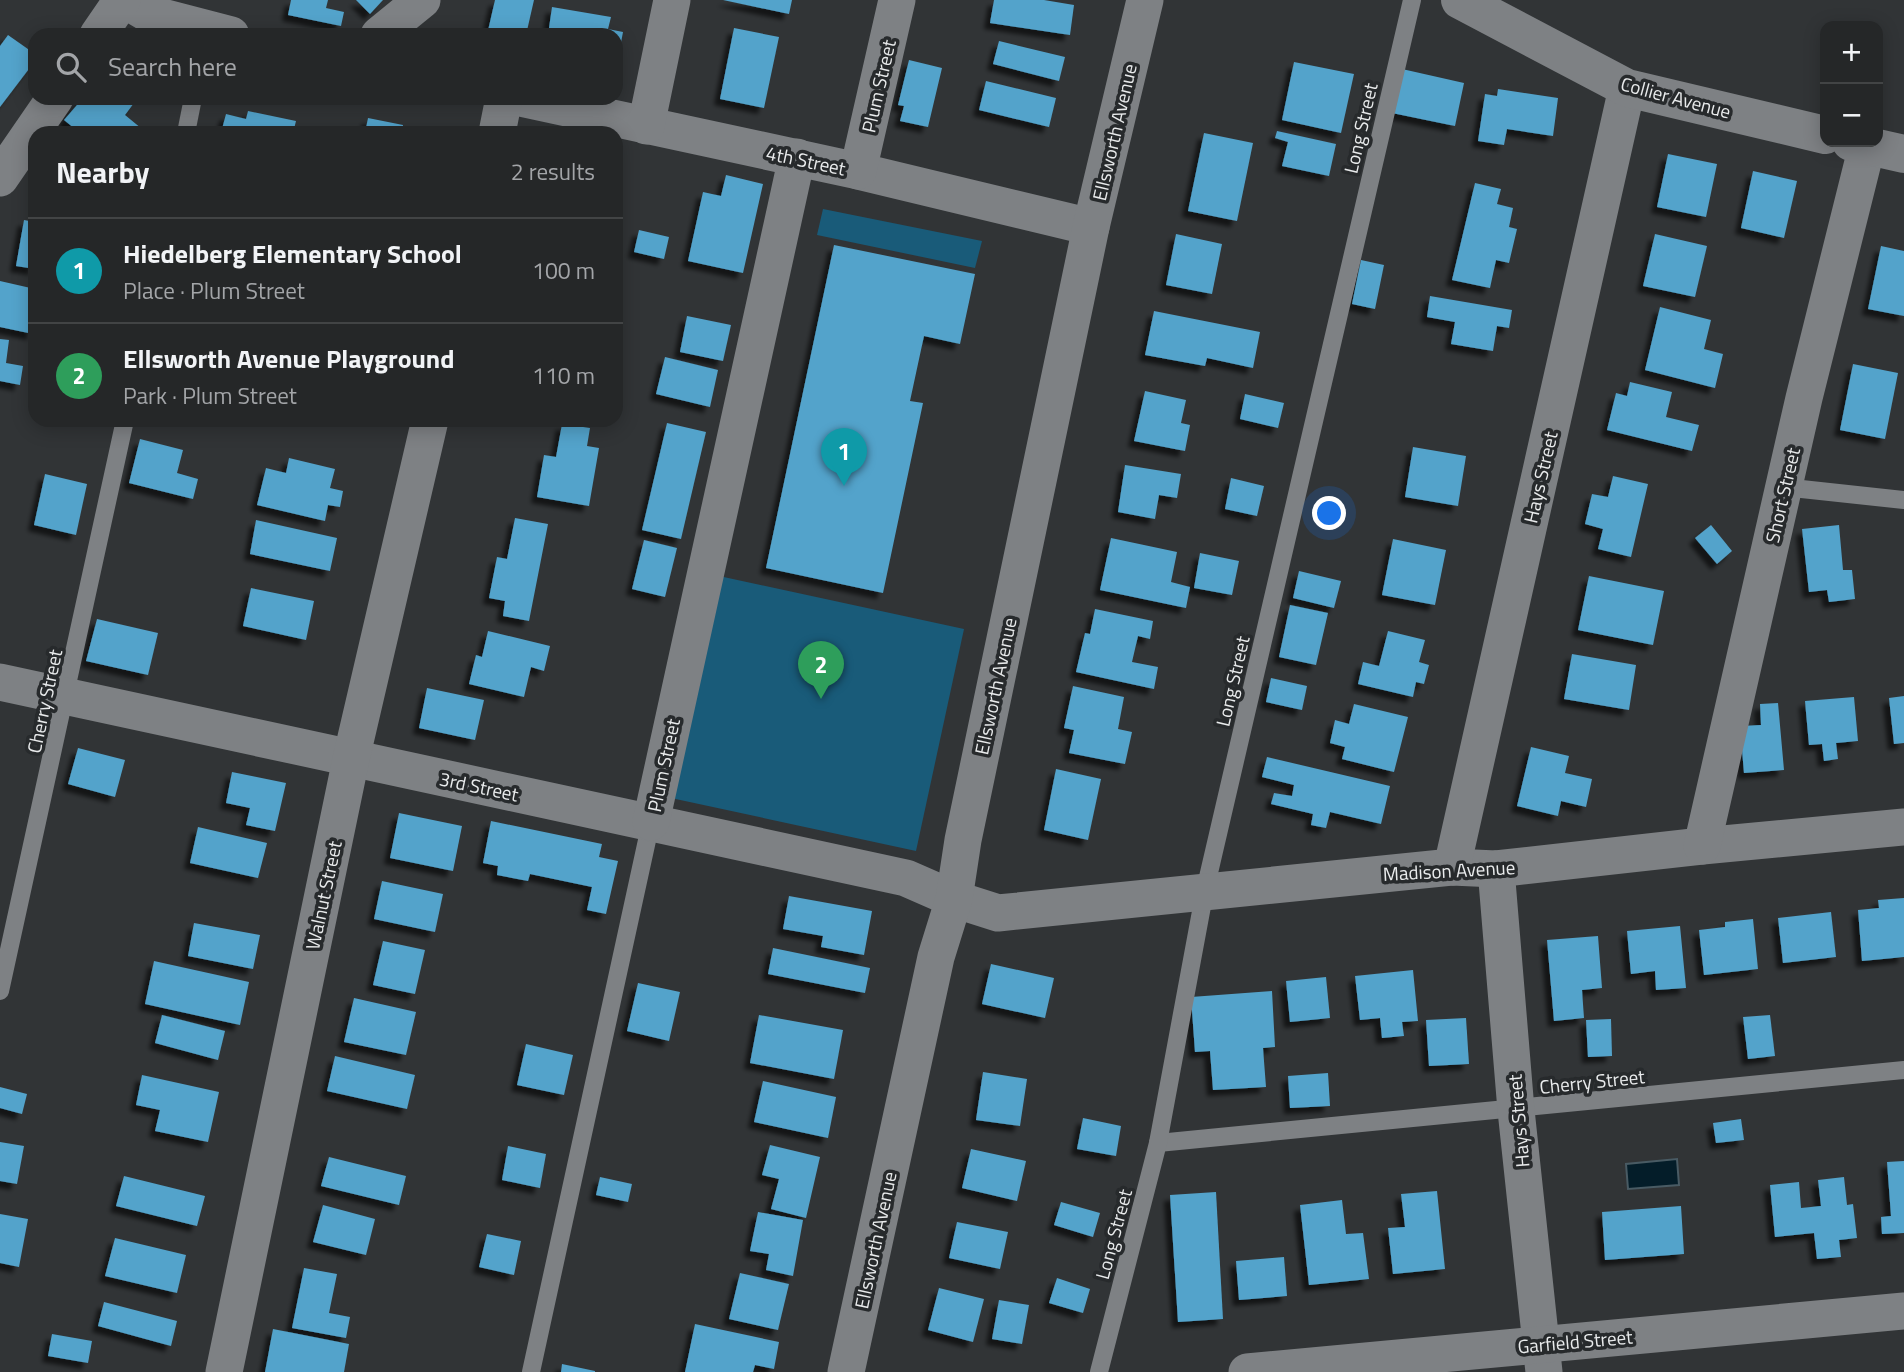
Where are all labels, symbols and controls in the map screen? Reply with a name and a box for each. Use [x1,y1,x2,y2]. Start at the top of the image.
map controls [1820,21,1883,147]
button: + [1820,21,1883,84]
search box [28,28,623,105]
street label: Plum Street [853,36,903,135]
text: Search here [108,47,237,86]
icon: search [52,48,90,86]
street label: Ellsworth Avenue [1084,61,1144,203]
street label: Collier Avenue [1618,68,1734,126]
street label: Long Street [1336,80,1385,176]
button: − [1820,84,1883,147]
street label: 4th Street [764,137,849,183]
text: Nearby [56,149,149,195]
text: 2 results [511,154,595,189]
text: Hiedelberg Elementary School [123,234,462,273]
text: 1 [73,253,85,288]
text: 100 m [532,253,595,288]
text: Place · Plum Street [123,273,305,308]
text: Ellsworth Avenue Playground [123,339,455,378]
text: 2 [73,358,85,393]
text: 110 m [532,358,595,393]
text: Park · Plum Street [123,378,297,413]
pin: 1 [821,428,867,486]
street label: Hays Street [1515,428,1565,526]
street label: Short Street [1757,444,1807,545]
your location [1312,496,1346,530]
street label: Ellsworth Avenue [966,615,1024,757]
street label: Long Street [1208,633,1257,729]
pin: 2 [798,641,844,699]
street label: Cherry Street [19,646,69,756]
street label: Plum Street [639,715,687,814]
street label: 3rd Street [437,763,522,809]
street label: Walnut Street [297,838,349,952]
street label: Madison Avenue [1382,852,1516,888]
street label: Cherry Street [1538,1061,1646,1101]
street label: Hays Street [1499,1073,1537,1169]
street label: Ellsworth Avenue [846,1169,904,1311]
street label: Long Street [1087,1185,1139,1282]
street label: Garfield Street [1516,1321,1634,1360]

